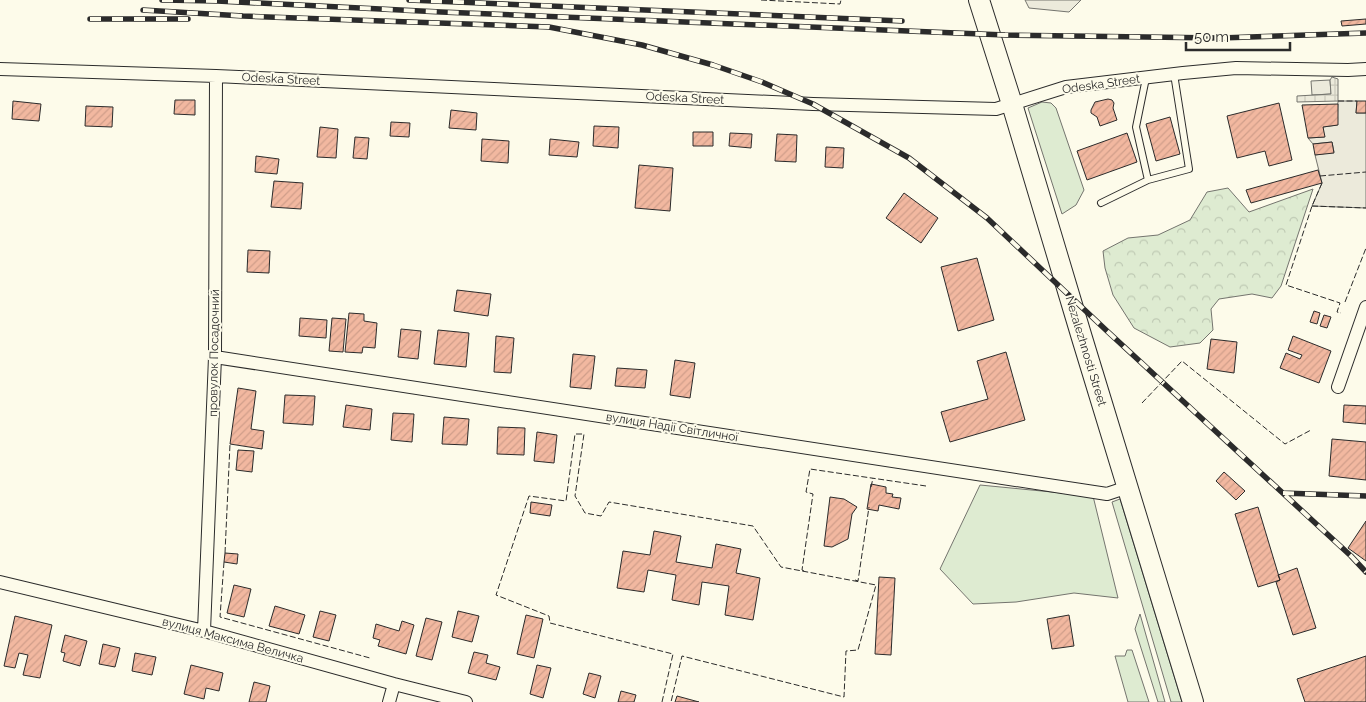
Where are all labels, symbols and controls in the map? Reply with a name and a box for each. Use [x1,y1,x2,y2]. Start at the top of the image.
scale bar [1186,20,1290,52]
text: 50 m [1194,28,1229,46]
street label: Odeska Street [241,70,321,88]
street label: Odeska Street [1061,72,1141,96]
street label: Odeska Street [645,89,725,107]
street label: провулок Посадочний [206,289,222,417]
street label: Nezalezhnosti Street [1063,294,1109,408]
street label: вулиця Надії Світличної [605,410,739,444]
street label: вулиця Максима Величка [161,614,305,666]

